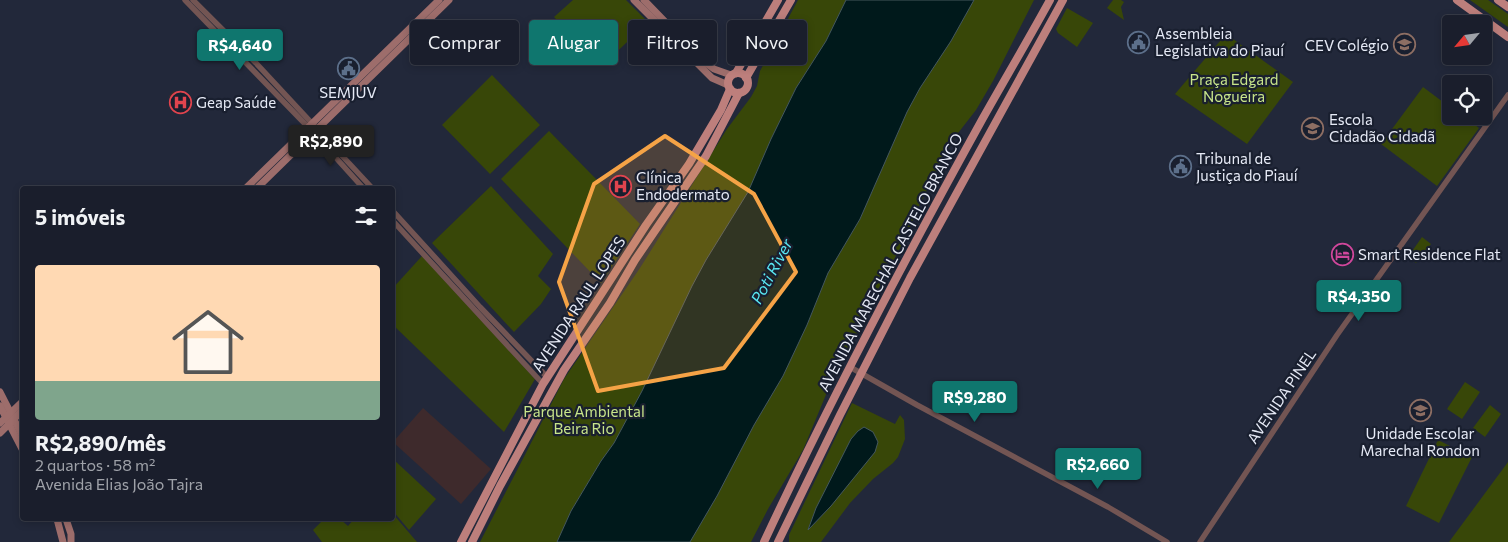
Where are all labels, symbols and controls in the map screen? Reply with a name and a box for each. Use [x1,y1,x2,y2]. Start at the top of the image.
north arrow [1442,15,1492,65]
map controls [1442,15,1492,125]
chip: Comprar [410,20,519,65]
chip: Alugar [529,20,618,65]
chip: Filtros [628,20,717,65]
chip: Novo [727,20,807,65]
place label: Assembleia Legislativa do Piauí [1155,24,1285,59]
pin: R$4,640 [194,28,286,71]
public building icon: Assembleia Legislativa do Piauí [1127,30,1151,54]
school or university icon: CEV Colégio [1393,33,1417,57]
text: R$4,640 [208,35,272,54]
place label: CEV Colégio [1305,36,1389,54]
public building icon: SEMJUV [336,57,360,81]
park label: Praça Edgard Nogueira [1189,70,1279,105]
button: locate [1442,75,1492,125]
place label: SEMJUV [319,83,377,101]
hospital icon: Geap Saúde [168,90,192,114]
place label: Geap Saúde [196,93,276,111]
place label: Escola Cidadão Cidadã [1329,110,1435,145]
school or university icon: Escola Cidadão Cidadã [1301,116,1325,140]
pin: R$2,890 [285,124,377,167]
street label: AVENIDA MARECHAL CASTELO BRANCO [814,130,966,394]
text: R$2,890 [299,131,363,150]
place label: Tribunal de Justiça do Piauí [1196,149,1299,184]
public building icon: Tribunal de Justiça do Piauí [1168,155,1192,179]
place label: Clínica Endodermato [636,168,730,203]
hospital icon: Clínica Endodermato [608,174,632,198]
icon: filters [352,202,380,230]
text: 5 imóveis [35,204,125,229]
street label: AVENIDA RAUL LOPES [527,233,629,375]
water label: Poti River [746,235,796,307]
hotel icon: Smart Residence Flat [1330,242,1354,266]
place label: Smart Residence Flat [1358,245,1501,263]
pin: R$4,350 [1313,280,1405,322]
text: R$4,350 [1327,286,1391,305]
icon: home [163,297,253,387]
street label: AVENIDA PINEL [1243,345,1319,447]
pin: R$9,280 [929,380,1021,423]
text: R$9,280 [943,387,1007,406]
school or university icon: Unidade Escolar Marechal Rondon [1408,398,1432,422]
park label: Parque Ambiental Beira Rio [523,402,645,437]
place label: Unidade Escolar Marechal Rondon [1360,424,1480,459]
text: R$2,890/mês [35,430,166,455]
pin: R$2,660 [1052,448,1144,490]
text: R$2,660 [1066,454,1130,473]
text: 2 quartos · 58 m² [35,455,155,474]
text: Avenida Elias João Tajra [35,474,203,493]

